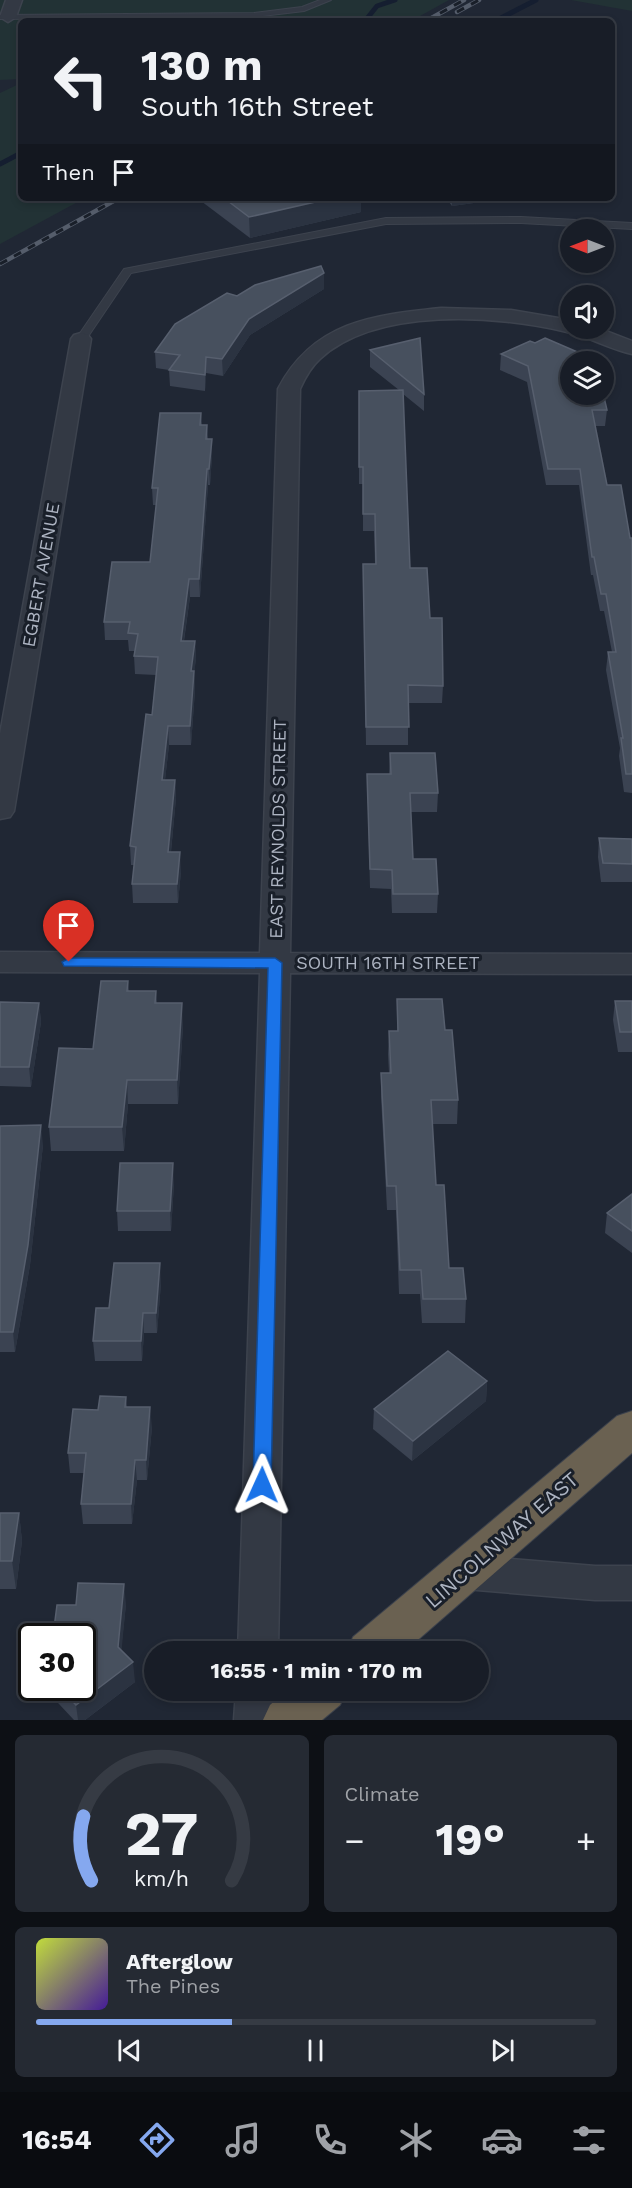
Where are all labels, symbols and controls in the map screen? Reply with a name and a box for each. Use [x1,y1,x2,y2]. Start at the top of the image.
text: 130 m [141,41,263,90]
icon: left [42,42,120,120]
text: South 16th Street [141,91,373,123]
icon: arrive [107,156,140,189]
text: Then [42,160,95,185]
north arrow [560,219,614,273]
map controls [560,219,614,405]
button: sound [560,285,614,339]
button: layers [560,351,614,405]
street label: EGBERT AVENUE [17,501,64,649]
street label: EAST REYNOLDS STREET [265,719,290,939]
pin [43,900,94,962]
icon: arrive [52,909,85,942]
street label: SOUTH 16TH STREET [296,952,480,973]
position arrow [230,1453,294,1517]
street label: LINCOLNWAY EAST [420,1466,584,1613]
speed limit sign: 30 [18,1623,96,1701]
text: 16:55 · 1 min · 170 m [210,1658,423,1683]
text: Climate [345,1782,420,1806]
text: 27 [125,1797,199,1870]
text: 19° [436,1813,505,1866]
text: − [345,1821,364,1860]
text: + [576,1821,596,1860]
text: km/h [134,1866,189,1891]
text: Afterglow [126,1949,233,1974]
text: The Pines [126,1974,220,1998]
icon: previous [113,2034,146,2067]
icon: pause [299,2034,332,2067]
icon: next [486,2034,519,2067]
icon: directions [136,2119,178,2161]
icon: music [222,2119,264,2161]
icon: phone [309,2119,351,2161]
icon: climate [395,2119,437,2161]
icon: car [481,2119,523,2161]
icon: filters [568,2119,610,2161]
text: 16:54 [22,2124,92,2156]

